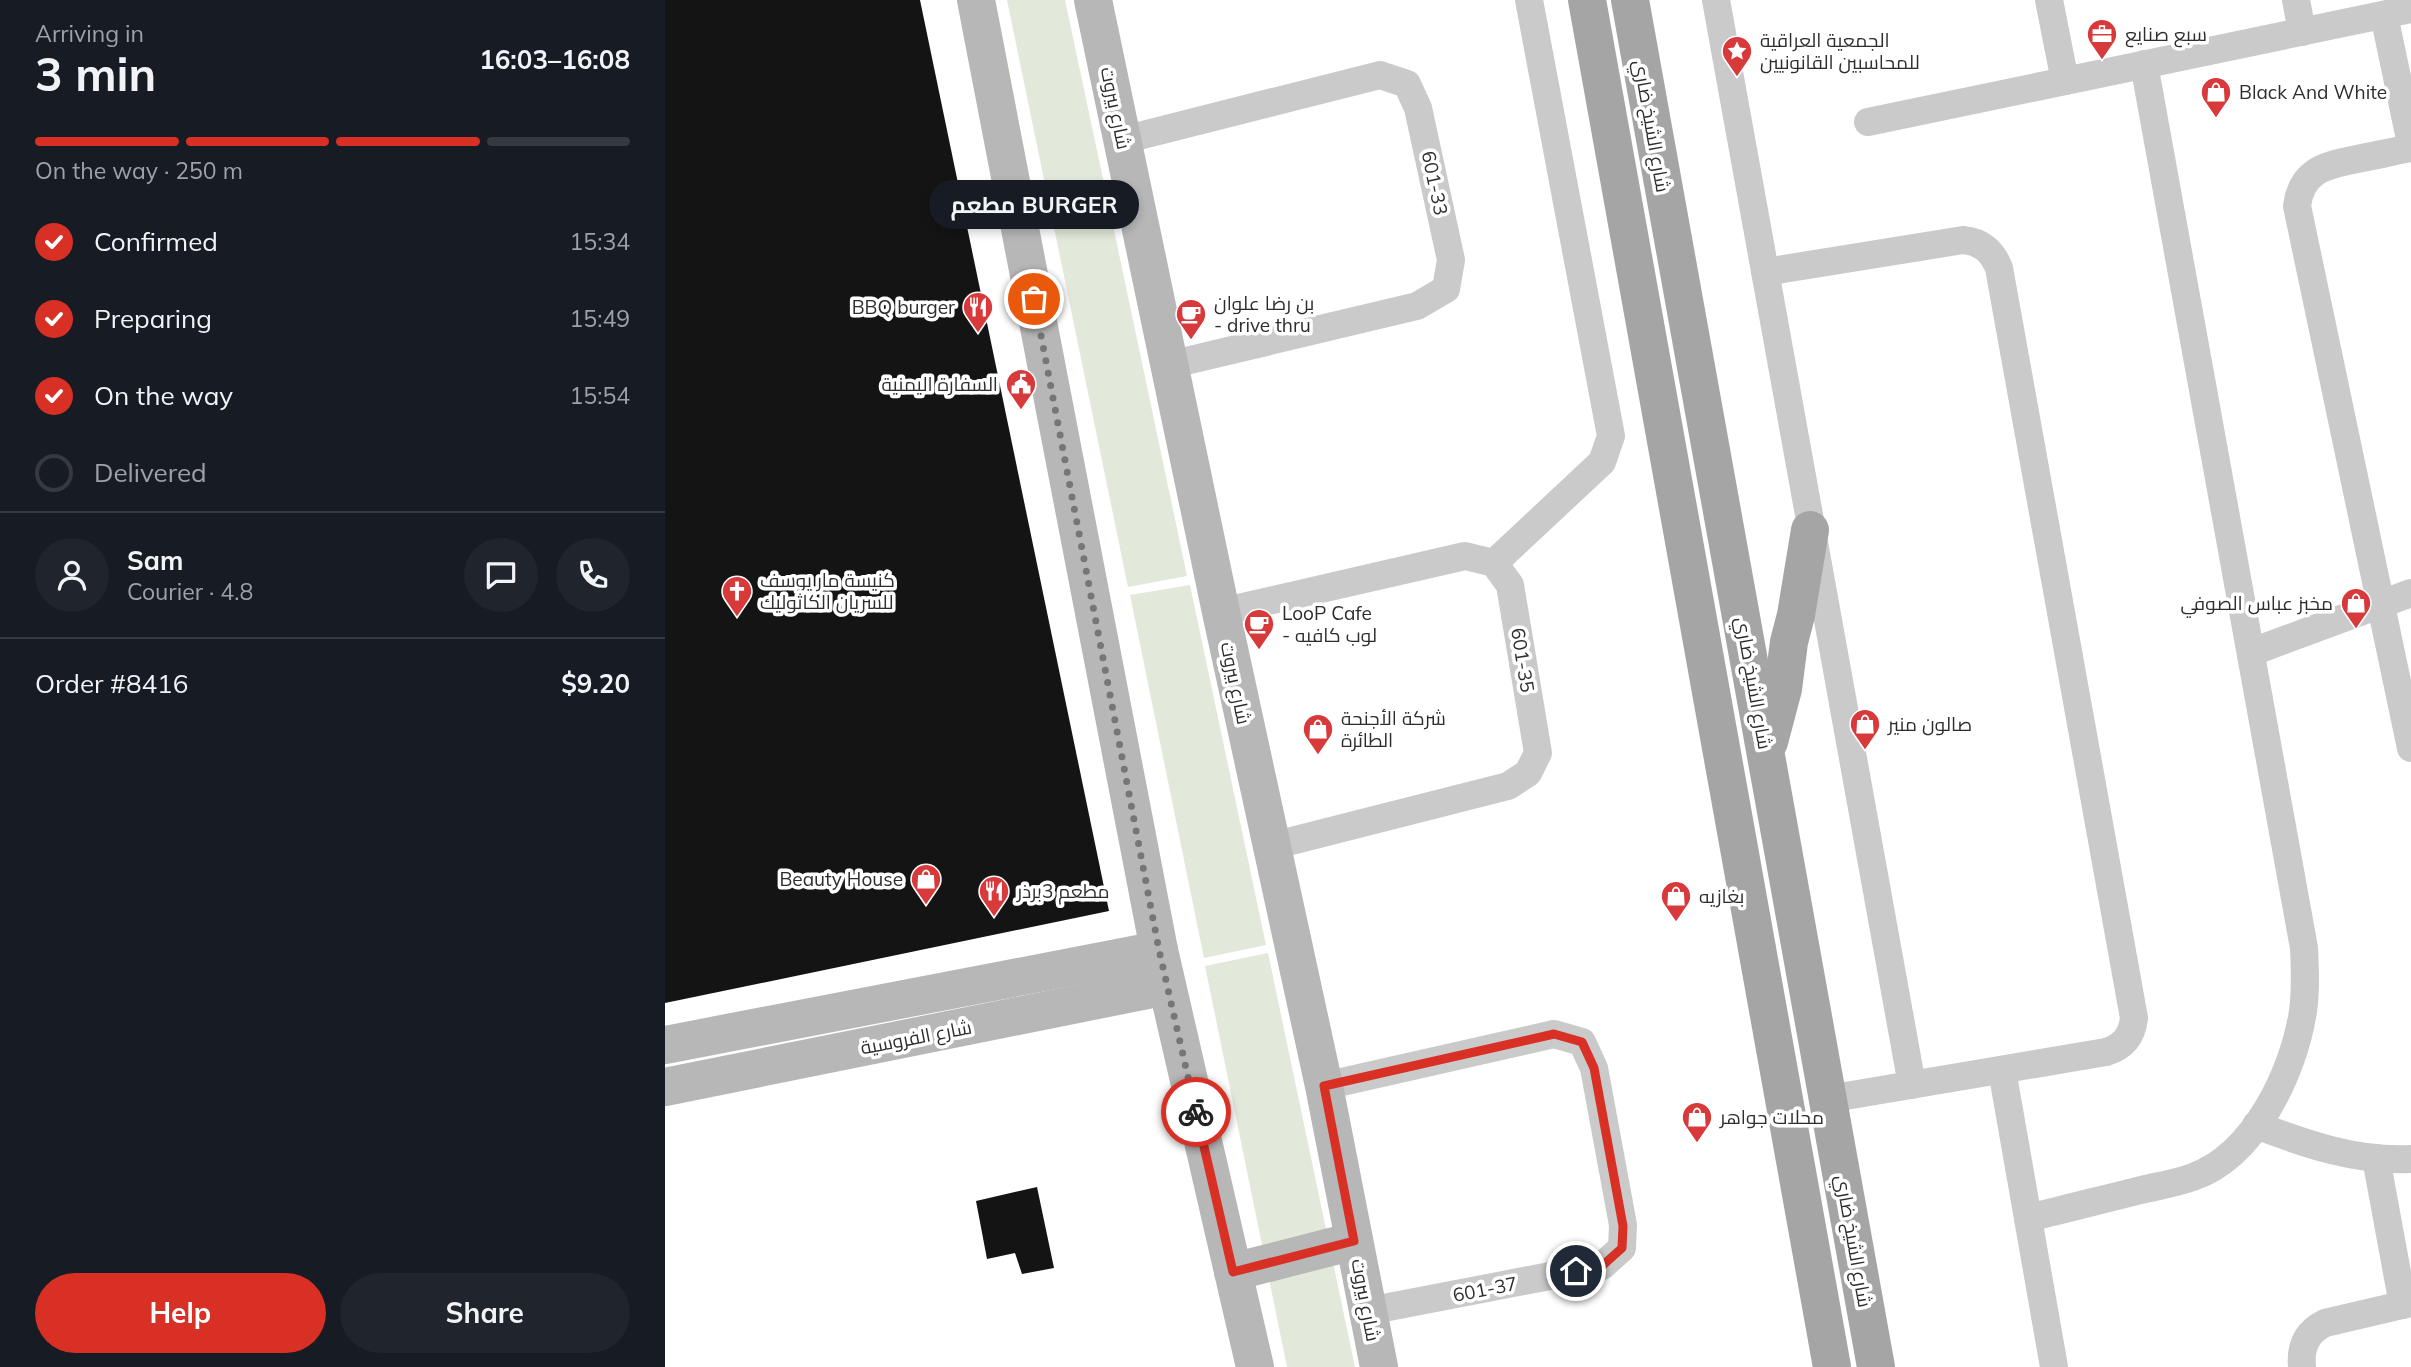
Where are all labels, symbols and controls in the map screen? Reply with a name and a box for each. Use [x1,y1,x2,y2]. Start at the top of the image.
office icon: سبع صنايع [2085,17,2119,61]
text: Arriving in [35,19,144,48]
place label: سبع صنايع [2125,22,2207,48]
place label: الجمعية العراقية للمحاسبين القانونيين [1760,28,1920,74]
place icon: الجمعية العراقية للمحاسبين القانونيين [1720,34,1754,78]
text: 16:03–16:08 [479,43,630,76]
text: 3 min [35,45,156,103]
street label: شارع الشيخ ضاري [1626,58,1675,195]
street label: شارع بيروت [1094,65,1136,152]
shop icon: Black And White [2199,75,2233,119]
place label: Black And White [2239,80,2387,104]
street label: 601-33 [1416,149,1454,217]
text: On the way · 250 m [35,156,243,185]
callout: مطعم BURGER [929,180,1139,229]
text: مطعم BURGER [950,190,1118,219]
icon: check [35,223,73,261]
text: Confirmed [94,225,218,258]
text: 15:34 [570,227,630,256]
pin [1004,269,1064,329]
icon: bag [1015,280,1053,318]
restaurant icon: BBQ burger [961,290,995,334]
place label: بن رضا علوان - drive thru [1214,291,1314,337]
place label: BBQ burger [852,295,955,319]
cafe icon: بن رضا علوان - drive thru [1174,297,1208,341]
icon: check [35,300,73,338]
text: Preparing [94,302,212,335]
text: 15:49 [570,304,630,333]
public building icon: السفارة اليمنية [1004,367,1038,411]
place label: السفارة اليمنية [882,372,998,396]
icon: check [35,377,73,415]
text: On the way [94,379,233,412]
text: 15:54 [570,381,630,410]
text: Delivered [94,456,207,489]
button: person [35,538,109,612]
button: chat [464,538,538,612]
button: phone [556,538,630,612]
text: Sam [127,544,183,577]
place label: كنيسة مار يوسف للسريان الكاثوليك [760,568,895,614]
church icon: كنيسة مار يوسف للسريان الكاثوليك [720,574,754,618]
text: Courier · 4.8 [127,577,253,606]
shop icon: مخبز عباس الصوفي [2339,586,2373,630]
place label: مخبز عباس الصوفي [2181,591,2333,618]
place label: LooP Cafe - لوب كافيه [1282,601,1377,647]
cafe icon: LooP Cafe - لوب كافيه [1242,607,1276,651]
street label: شارع الشيخ ضاري [1728,615,1777,752]
street label: 601-35 [1506,626,1540,694]
street label: شارع بيروت [1214,640,1256,727]
text: Order #8416 [35,667,188,700]
text: $9.20 [561,667,630,700]
place label: شركة الأجنحة الطائرة [1341,706,1446,752]
shop icon: صالون منير [1848,707,1882,751]
shop icon: شركة الأجنحة الطائرة [1301,712,1335,756]
place label: صالون منير [1887,712,1972,736]
shop icon: Beauty House [909,862,943,906]
place label: Beauty House [779,867,903,891]
restaurant icon: مطعم 3برذر [977,874,1011,918]
place label: مطعم 3برذر [1016,879,1109,905]
shop icon: بغازيه [1659,879,1693,923]
place label: بغازيه [1699,884,1744,908]
street label: شارع الفروسية [858,1014,974,1061]
courier [1161,1077,1231,1147]
icon: bike [1177,1093,1215,1131]
shop icon: محلات جواهر [1680,1100,1714,1144]
place label: محلات جواهر [1719,1105,1824,1129]
street label: شارع الشيخ ضاري [1828,1173,1877,1310]
pin [1546,1241,1606,1301]
icon: home [1557,1252,1595,1290]
street label: شارع بيروت [1344,1257,1386,1344]
street label: 601-37 [1451,1271,1519,1307]
button: Help [35,1273,326,1353]
button: Share [340,1273,630,1353]

